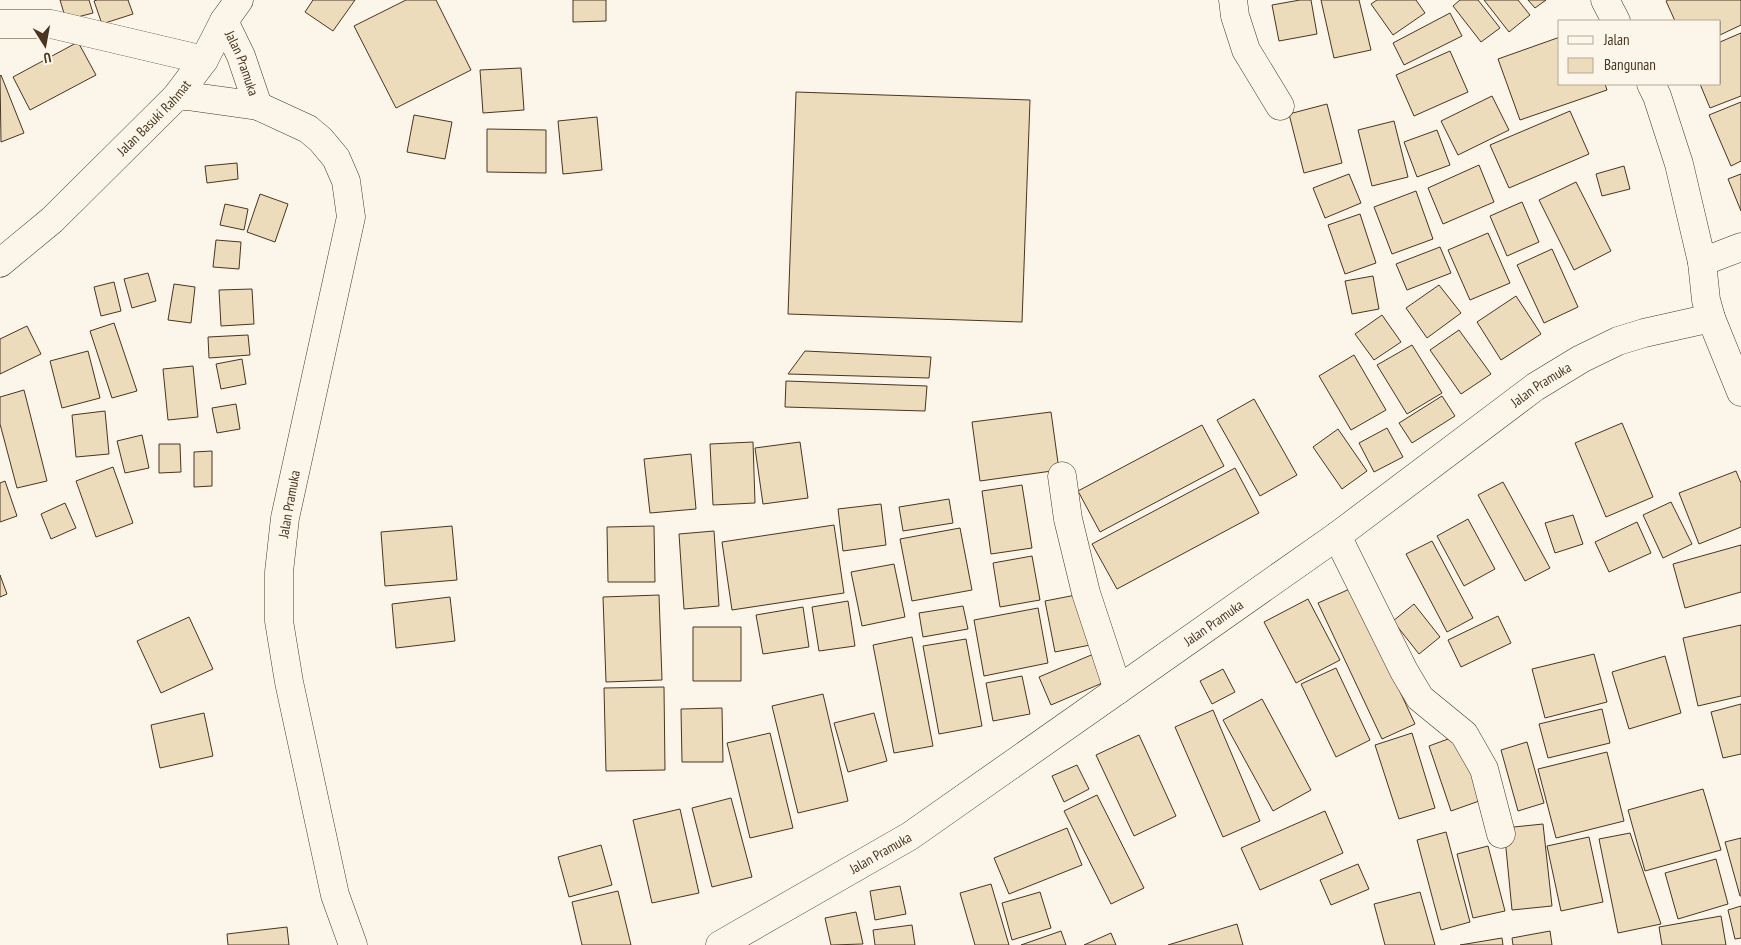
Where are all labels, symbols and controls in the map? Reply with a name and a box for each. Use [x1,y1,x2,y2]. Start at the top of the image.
north arrow [20,20,70,70]
legend [1558,20,1721,85]
street label: Jalan Pramuka [221,27,263,98]
text: Jalan [1603,30,1630,49]
text: U [42,48,53,67]
text: Bangunan [1604,55,1656,74]
street label: Jalan Basuki Rahmat [113,76,195,160]
street label: Jalan Pramuka [1506,358,1574,412]
street label: Jalan Pramuka [274,469,304,540]
street label: Jalan Pramuka [1179,596,1247,650]
street label: Jalan Pramuka [845,828,915,878]

